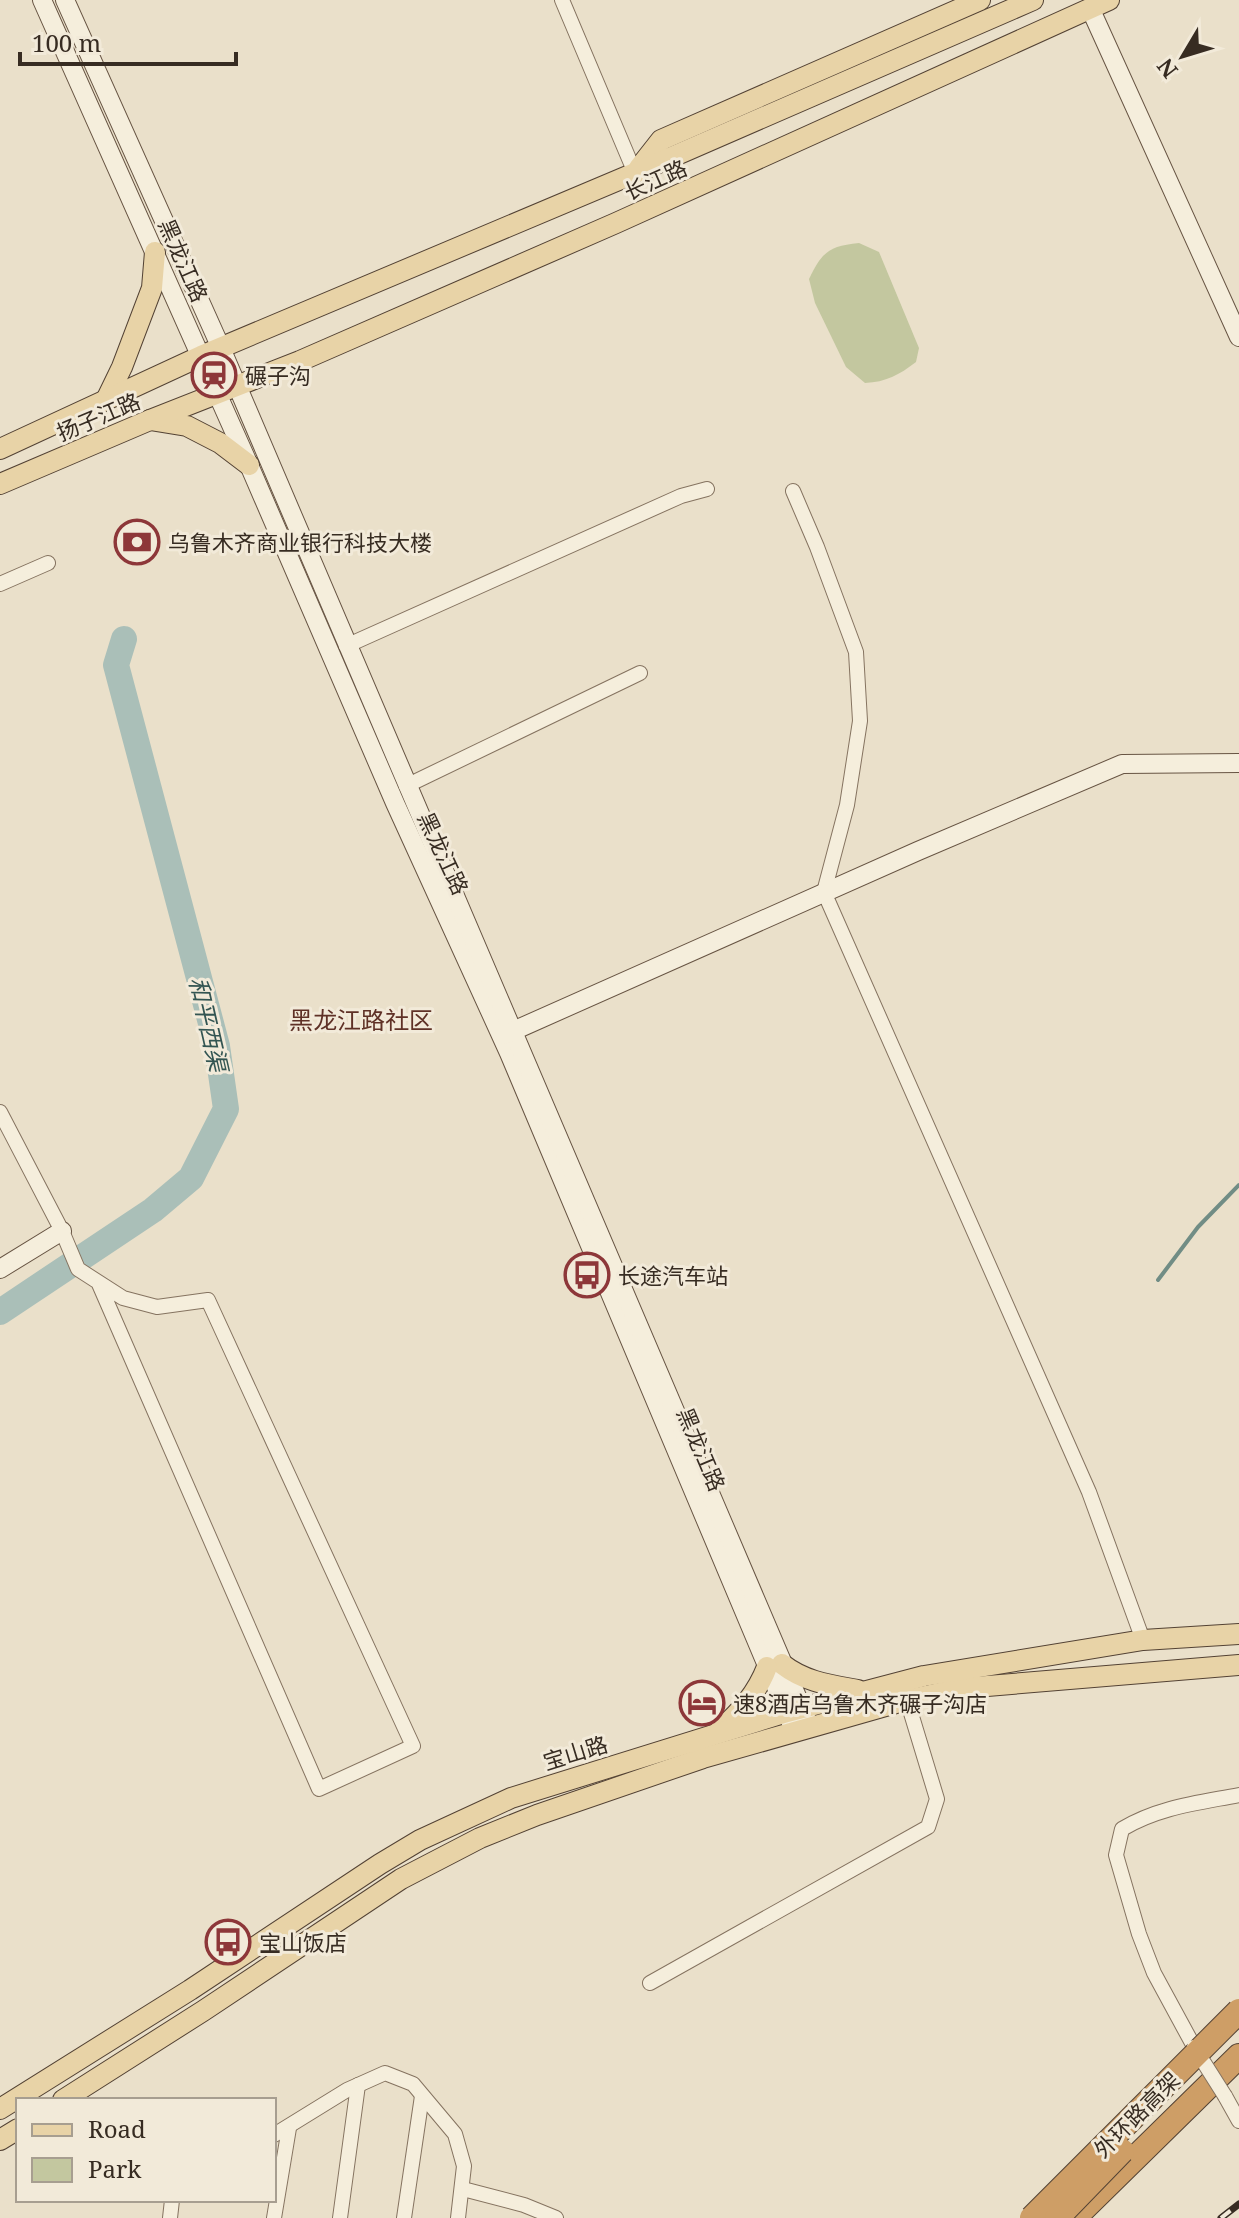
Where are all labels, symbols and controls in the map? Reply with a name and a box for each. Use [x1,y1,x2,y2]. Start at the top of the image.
scale bar [20,16,236,66]
north arrow [1143,16,1223,96]
text: 100 m [32,26,101,59]
text: N [1149,53,1184,85]
street label: 长江路 [619,152,691,206]
street label: 黑龙江路 [152,214,216,306]
station icon: 碾子沟 [190,351,238,399]
place label: 碾子沟 [245,360,311,390]
street label: 扬子江路 [52,385,144,447]
bank icon: 乌鲁木齐商业银行科技大楼 [113,518,161,566]
place label: 乌鲁木齐商业银行科技大楼 [168,527,432,557]
street label: 黑龙江路 [412,807,476,899]
water label: 和平西渠 [182,974,237,1077]
district label: 黑龙江路社区 [289,1003,433,1036]
bus stop icon: 长途汽车站 [563,1251,611,1299]
place label: 长途汽车站 [618,1260,728,1290]
street label: 黑龙江路 [671,1403,733,1495]
hotel icon: 速8酒店乌鲁木齐碾子沟店 [678,1679,726,1727]
place label: 速8酒店乌鲁木齐碾子沟店 [733,1688,987,1718]
street label: 宝山路 [539,1728,611,1776]
bus stop icon: 宝山饭店 [204,1918,252,1966]
place label: 宝山饭店 [259,1927,347,1957]
street label: 外环路高架 [1086,2064,1186,2164]
legend [16,2098,276,2202]
text: Road [88,2112,146,2145]
text: Park [88,2152,142,2185]

